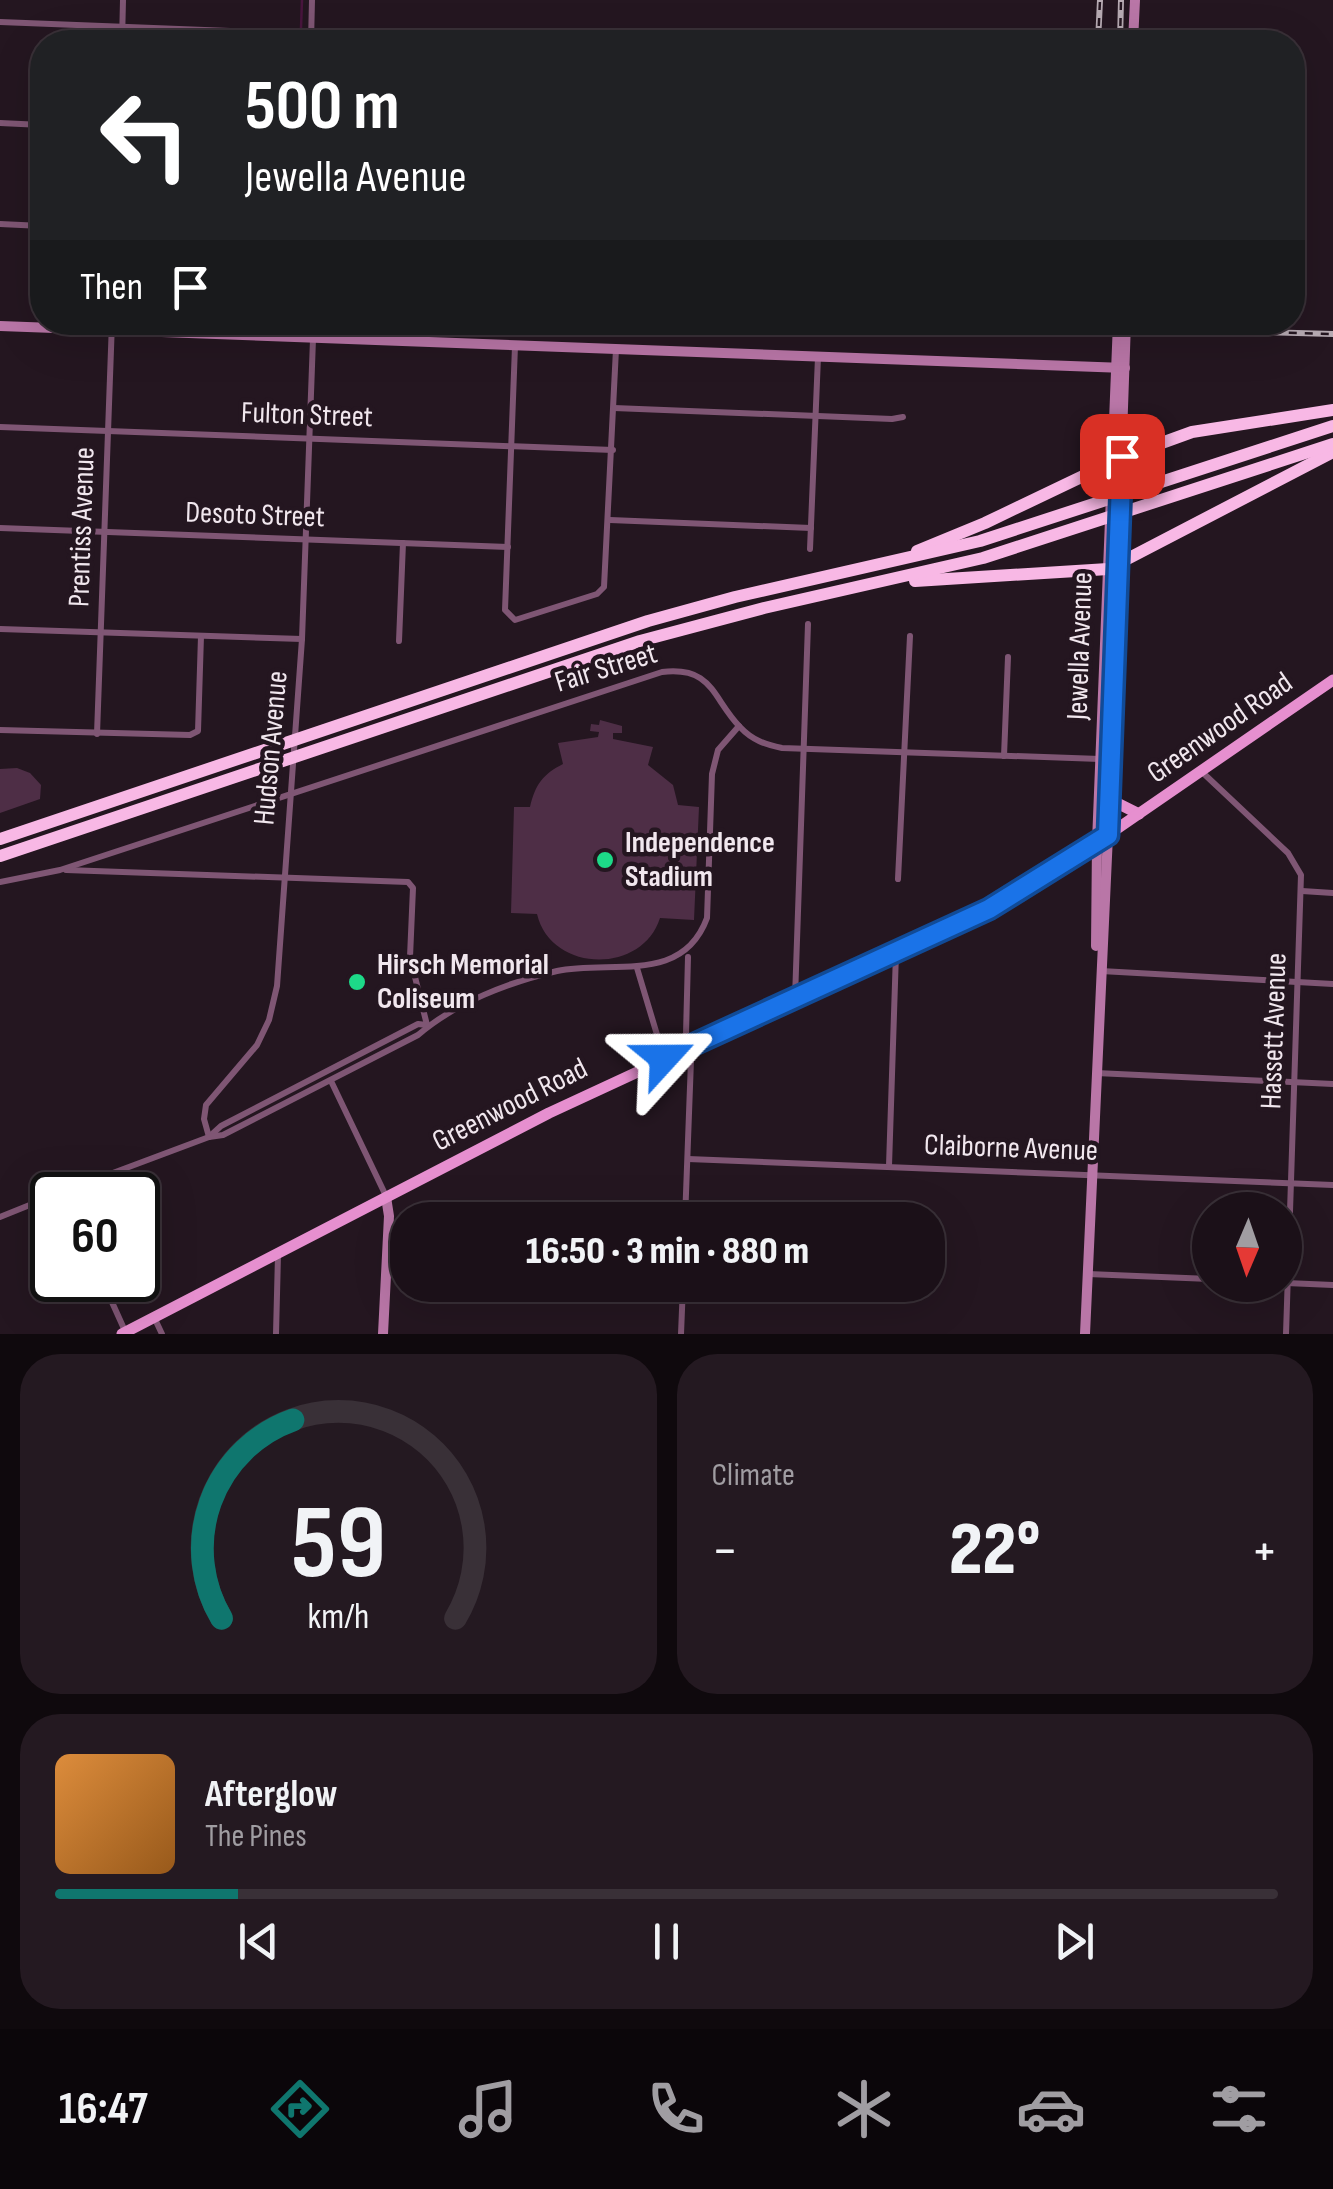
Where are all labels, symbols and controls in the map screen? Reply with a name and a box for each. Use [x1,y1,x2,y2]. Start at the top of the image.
text: 500 m [245,65,400,149]
icon: left [80,70,210,200]
text: Jewella Avenue [245,150,467,205]
icon: arrive [163,260,218,315]
text: Then [80,265,143,310]
street label: Fulton Street [241,395,373,435]
pin [1080,414,1165,499]
icon: arrive [1095,429,1150,484]
street label: Prentiss Avenue [61,446,103,608]
street label: Desoto Street [185,495,325,535]
street label: Jewella Avenue [1059,572,1101,721]
street label: Fair Street [551,635,661,701]
street label: Greenwood Road [1140,665,1300,791]
street label: Hudson Avenue [246,669,296,827]
place label: Independence Stadium [625,825,775,895]
marker: Independence Stadium [594,849,616,871]
place label: Hirsch Memorial Coliseum [377,947,549,1017]
street label: Hassett Avenue [1253,952,1295,1110]
marker: Hirsch Memorial Coliseum [346,971,368,993]
position arrow [612,1006,716,1110]
street label: Greenwood Road [427,1051,593,1159]
street label: Claiborne Avenue [924,1127,1098,1169]
speed limit sign: 60 [30,1172,160,1302]
north arrow [1192,1192,1302,1302]
map controls [1192,1192,1302,1302]
text: 16:50 · 3 min · 880 m [526,1229,809,1274]
text: Climate [712,1456,795,1495]
text: 59 [291,1482,386,1607]
text: 22° [949,1505,1041,1596]
text: − [712,1518,738,1585]
text: + [1251,1518,1278,1585]
text: km/h [307,1596,369,1639]
text: Afterglow [205,1772,338,1817]
text: The Pines [205,1817,307,1856]
icon: previous [231,1914,286,1969]
icon: pause [639,1914,694,1969]
icon: next [1047,1914,1102,1969]
icon: directions [265,2074,335,2144]
icon: music [453,2074,523,2144]
icon: phone [641,2074,711,2144]
icon: climate [829,2074,899,2144]
icon: car [1016,2074,1086,2144]
icon: filters [1204,2074,1274,2144]
text: 16:47 [59,2082,148,2137]

